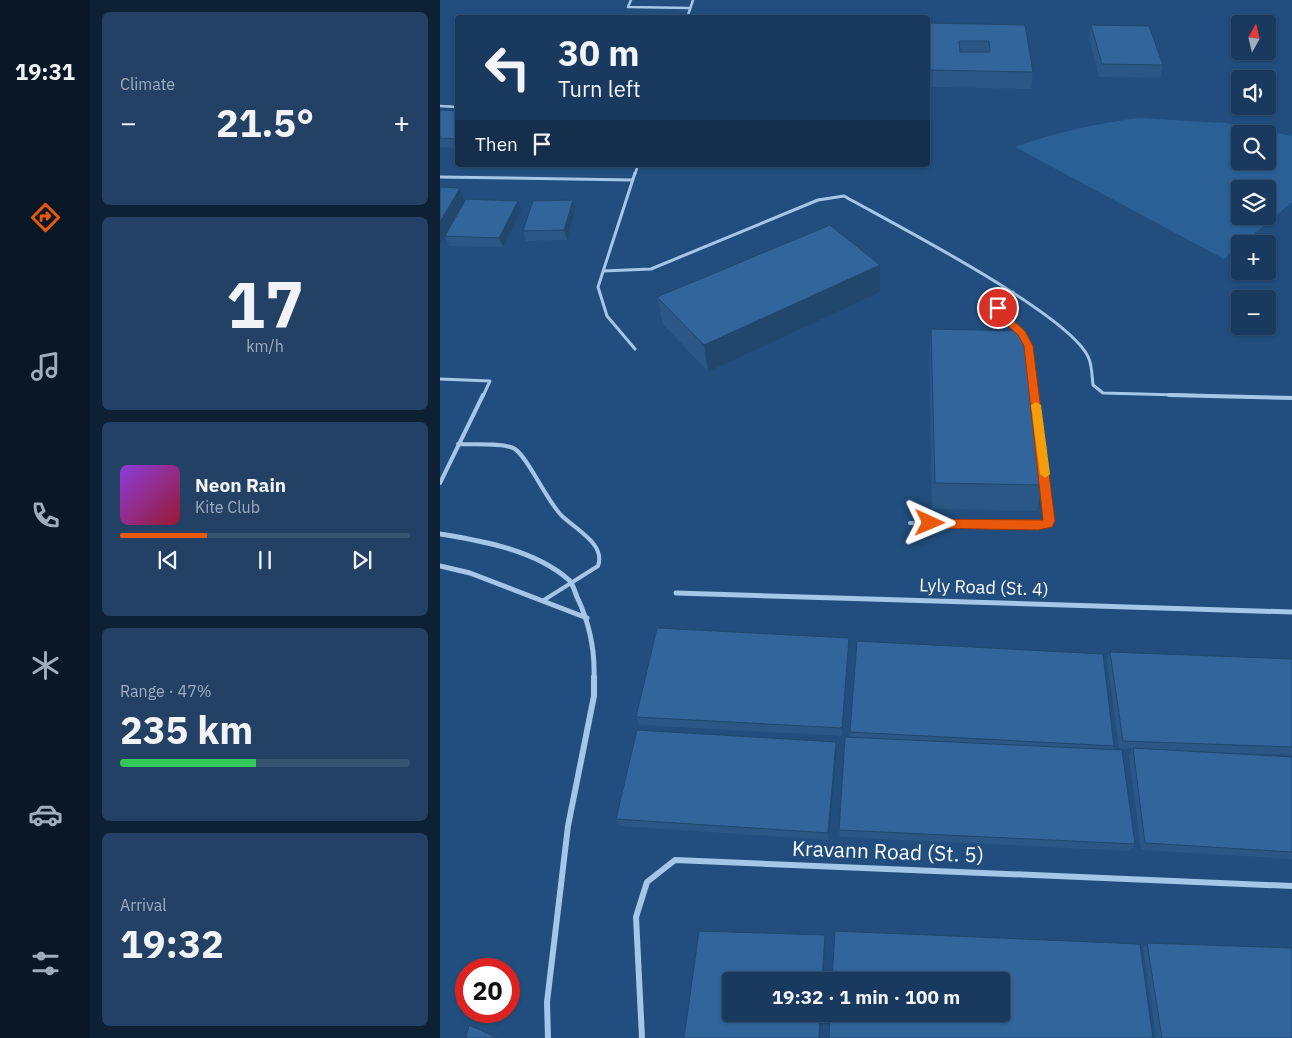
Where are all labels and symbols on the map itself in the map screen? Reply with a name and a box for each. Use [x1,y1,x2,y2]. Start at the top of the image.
north arrow [1231,15,1276,60]
pin [977,287,1019,329]
position arrow [903,496,955,548]
street label: Lyly Road (St. 4) [919,573,1049,601]
street label: Kravann Road (St. 5) [792,834,984,868]
speed limit sign: 20 [455,958,520,1023]

